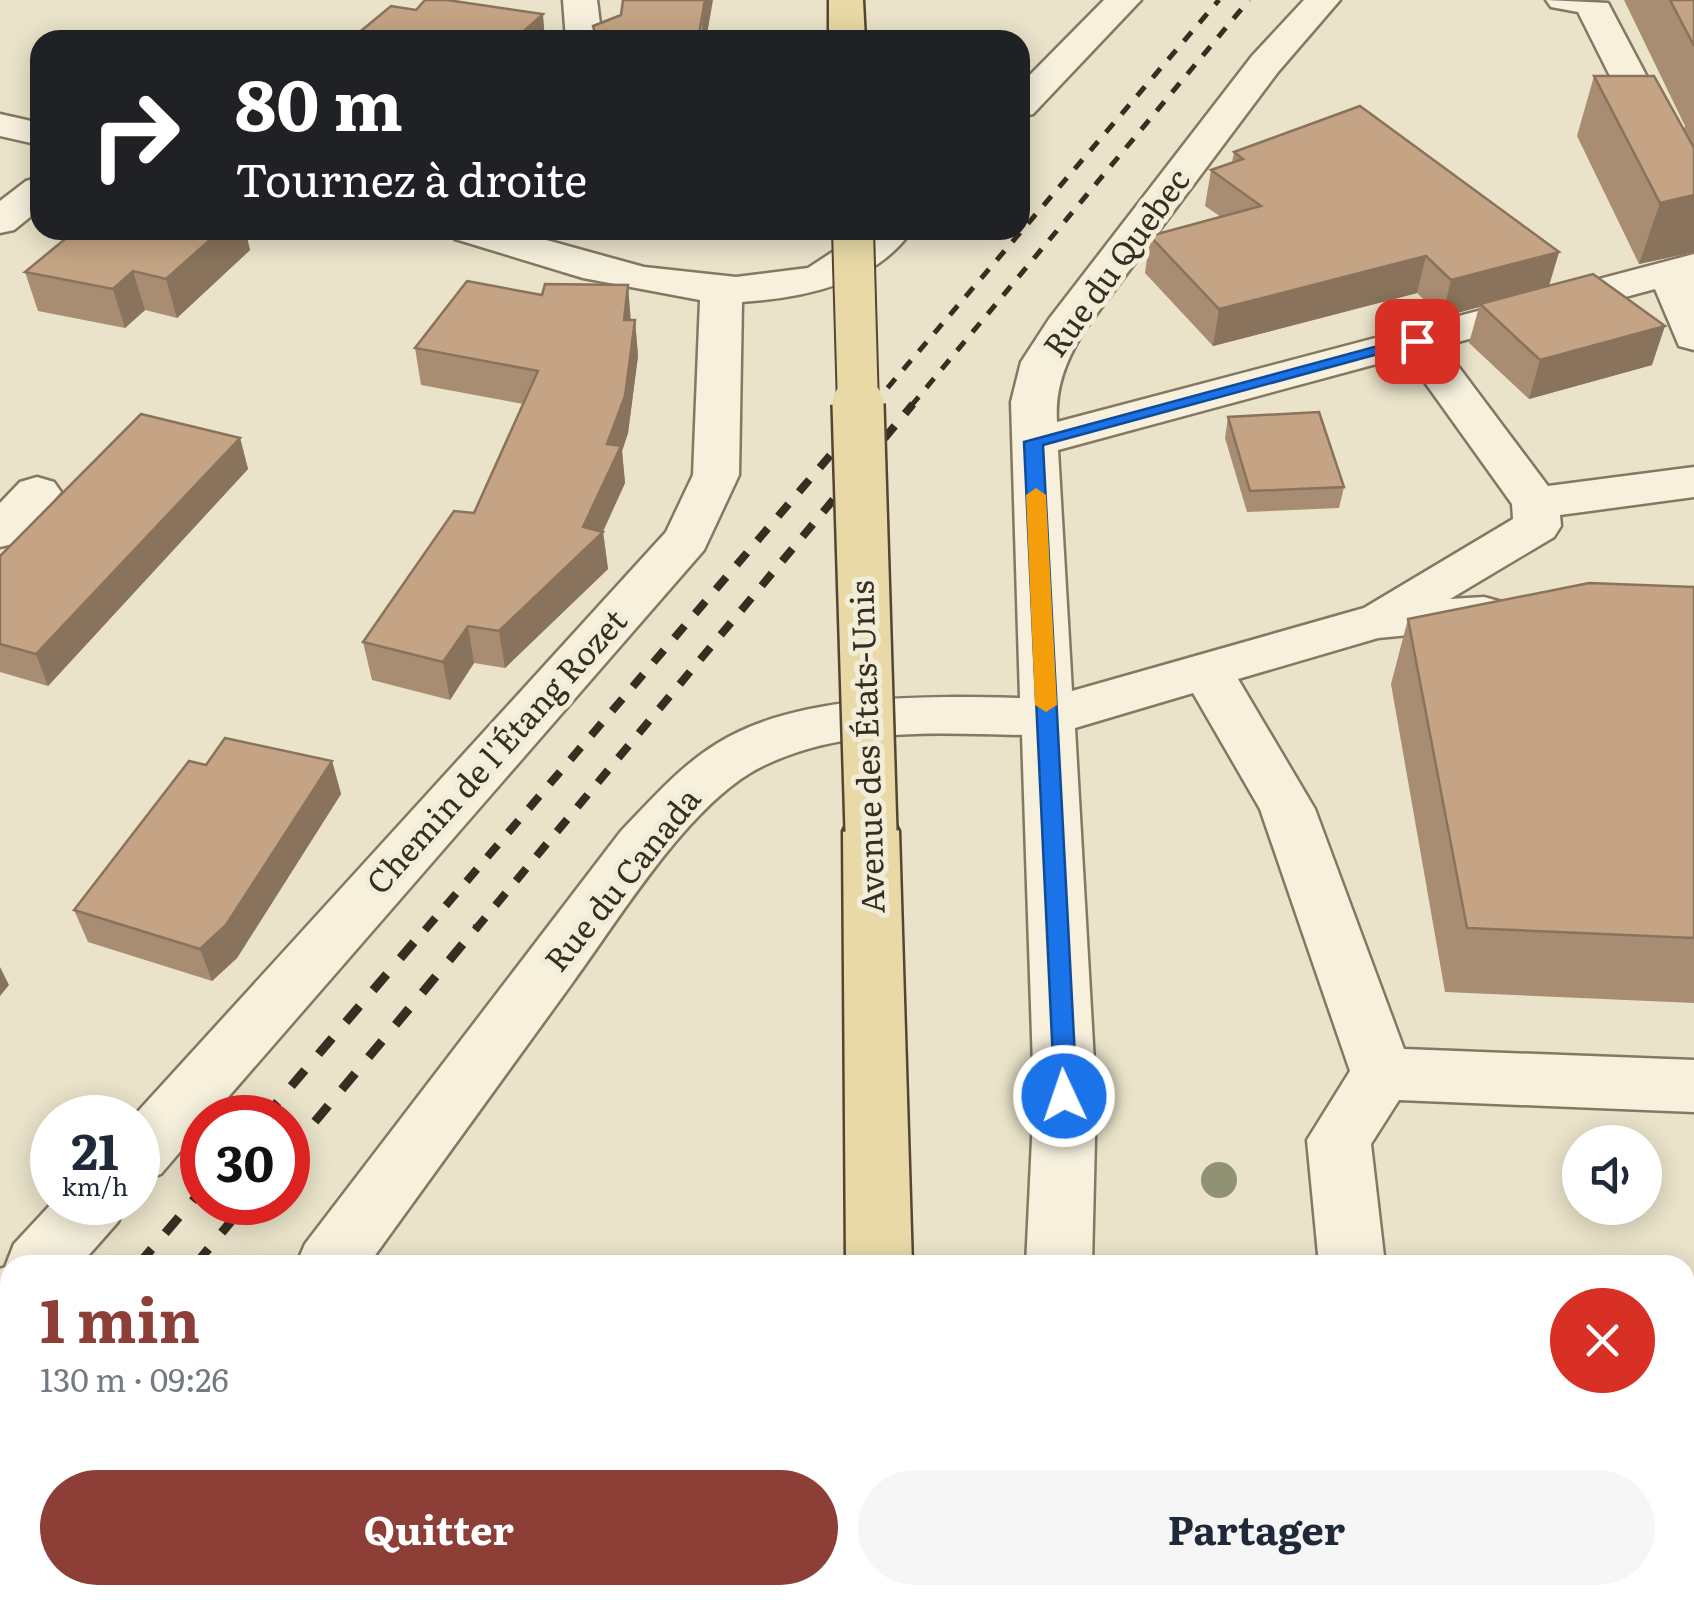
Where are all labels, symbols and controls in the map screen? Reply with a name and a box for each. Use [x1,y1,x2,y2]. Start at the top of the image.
text: 80 m [235,49,403,153]
icon: right [70,70,200,200]
text: Tournez à droite [235,144,587,211]
street label: Rue du Quebec [1030,157,1200,366]
pin [1375,299,1460,384]
icon: arrive [1390,314,1445,369]
street label: Avenue des États-Unis [835,580,895,915]
street label: Chemin de l'Étang Rozet [353,597,636,903]
street label: Rue du Canada [531,775,711,981]
position arrow [1012,1044,1116,1148]
speed limit sign: 30 [180,1095,310,1225]
text: 21 [71,1111,119,1185]
map controls [1562,1125,1662,1225]
button: sound [1562,1125,1662,1225]
text: km/h [62,1167,128,1204]
text: 1 min [40,1272,200,1361]
button: close [1550,1288,1655,1393]
text: 130 m · 09:26 [40,1354,229,1402]
button: Quitter [40,1470,838,1585]
button: Partager [858,1470,1655,1585]

